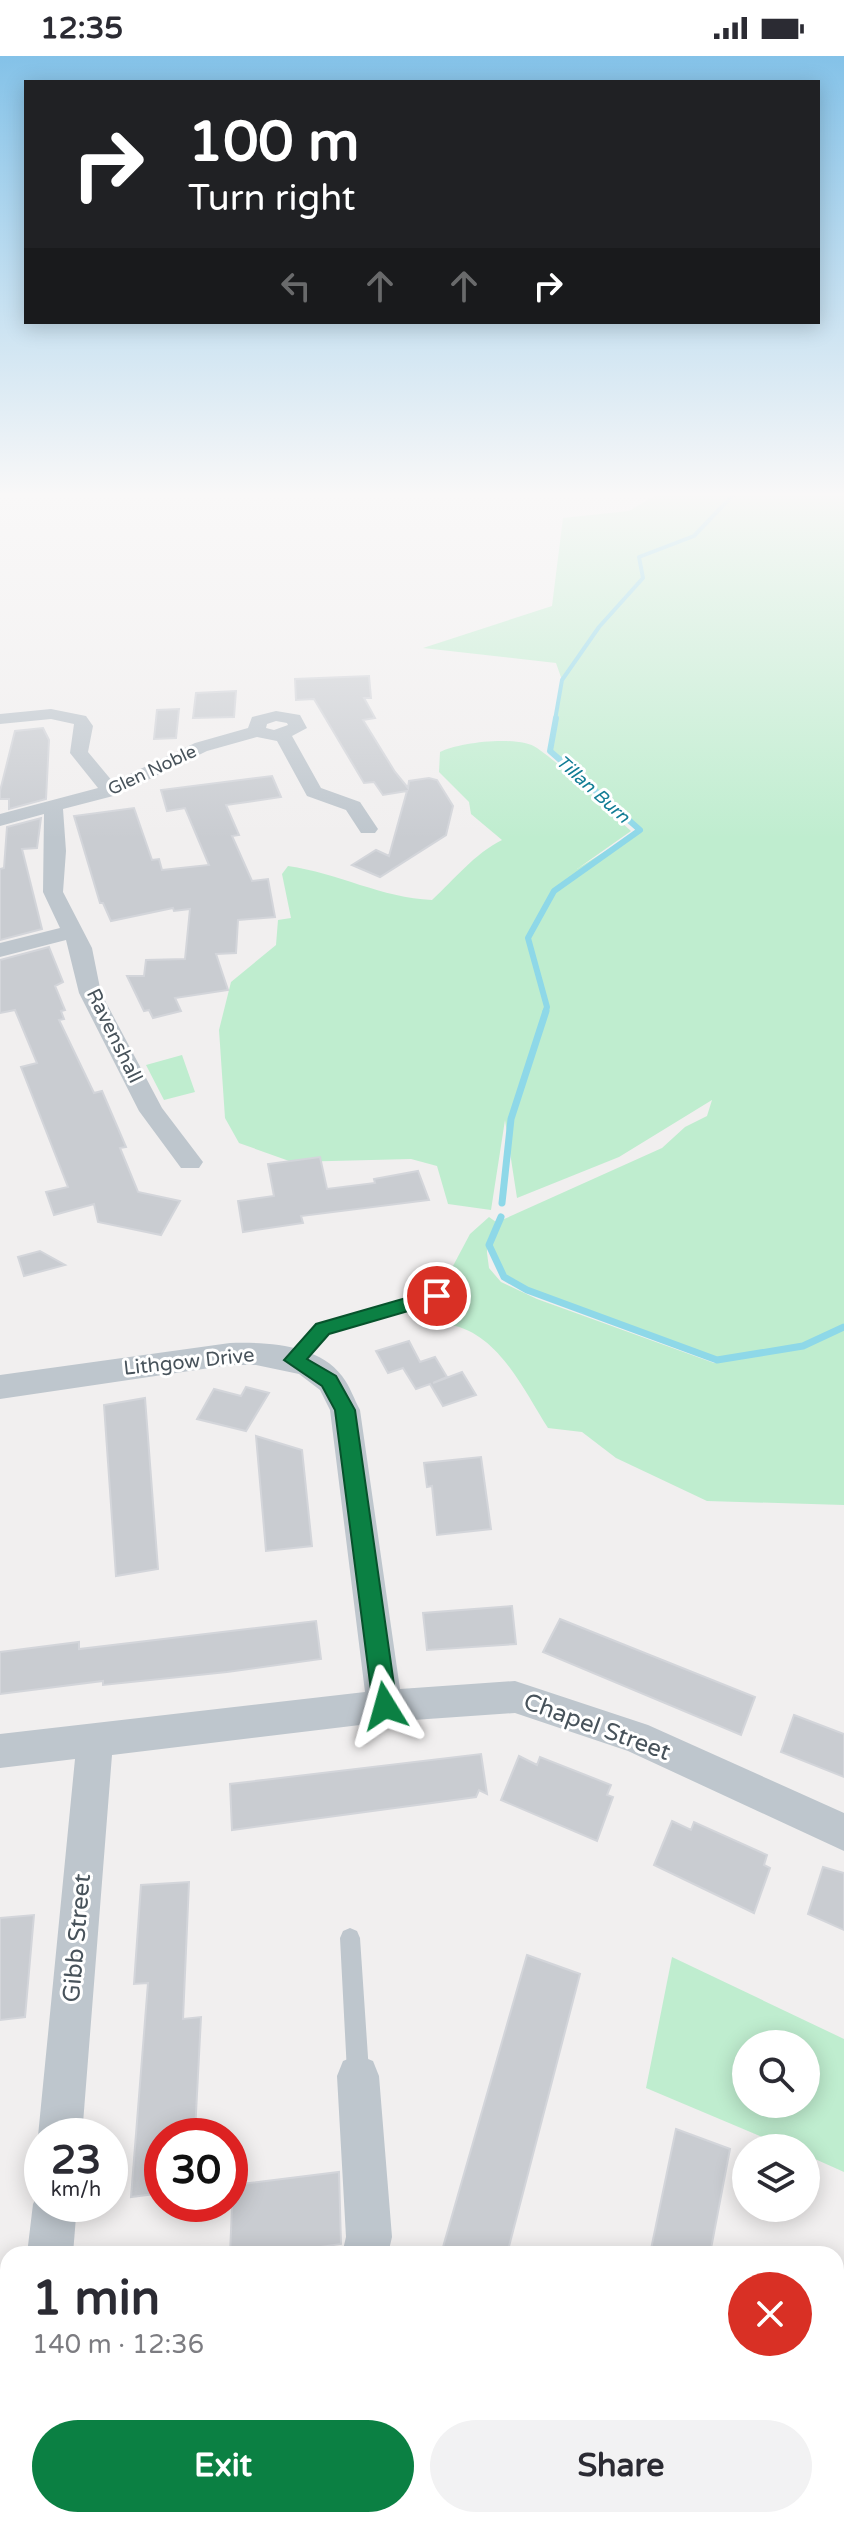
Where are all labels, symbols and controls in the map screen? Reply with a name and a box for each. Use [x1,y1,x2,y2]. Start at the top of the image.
text: 12:35 [40,10,123,47]
text: 100 m [188,109,359,176]
icon: right [56,112,160,216]
text: Turn right [188,177,355,220]
icon: left [274,264,318,308]
icon: ahead [358,264,402,308]
icon: ahead [442,264,486,308]
icon: right [526,264,570,308]
street label: Glen Noble [104,740,200,800]
water label: Tillan Burn [552,750,635,828]
street label: Ravenshall [81,985,147,1087]
pin [403,1262,471,1330]
icon: arrive [415,1274,459,1318]
street label: Lithgow Drive [122,1343,256,1381]
position arrow [343,1664,427,1748]
street label: Chapel Street [520,1687,674,1767]
street label: Gibb Street [57,1872,97,2004]
map controls [732,2030,820,2222]
button: search [732,2030,820,2118]
speed limit sign: 30 [144,2118,248,2222]
button: layers [732,2134,820,2222]
text: 23 [51,2136,101,2184]
text: km/h [51,2178,101,2202]
text: 1 min [32,2270,160,2328]
button: close [728,2272,812,2356]
text: 140 m · 12:36 [32,2329,204,2360]
button: Exit [32,2420,414,2512]
button: Share [430,2420,812,2512]

